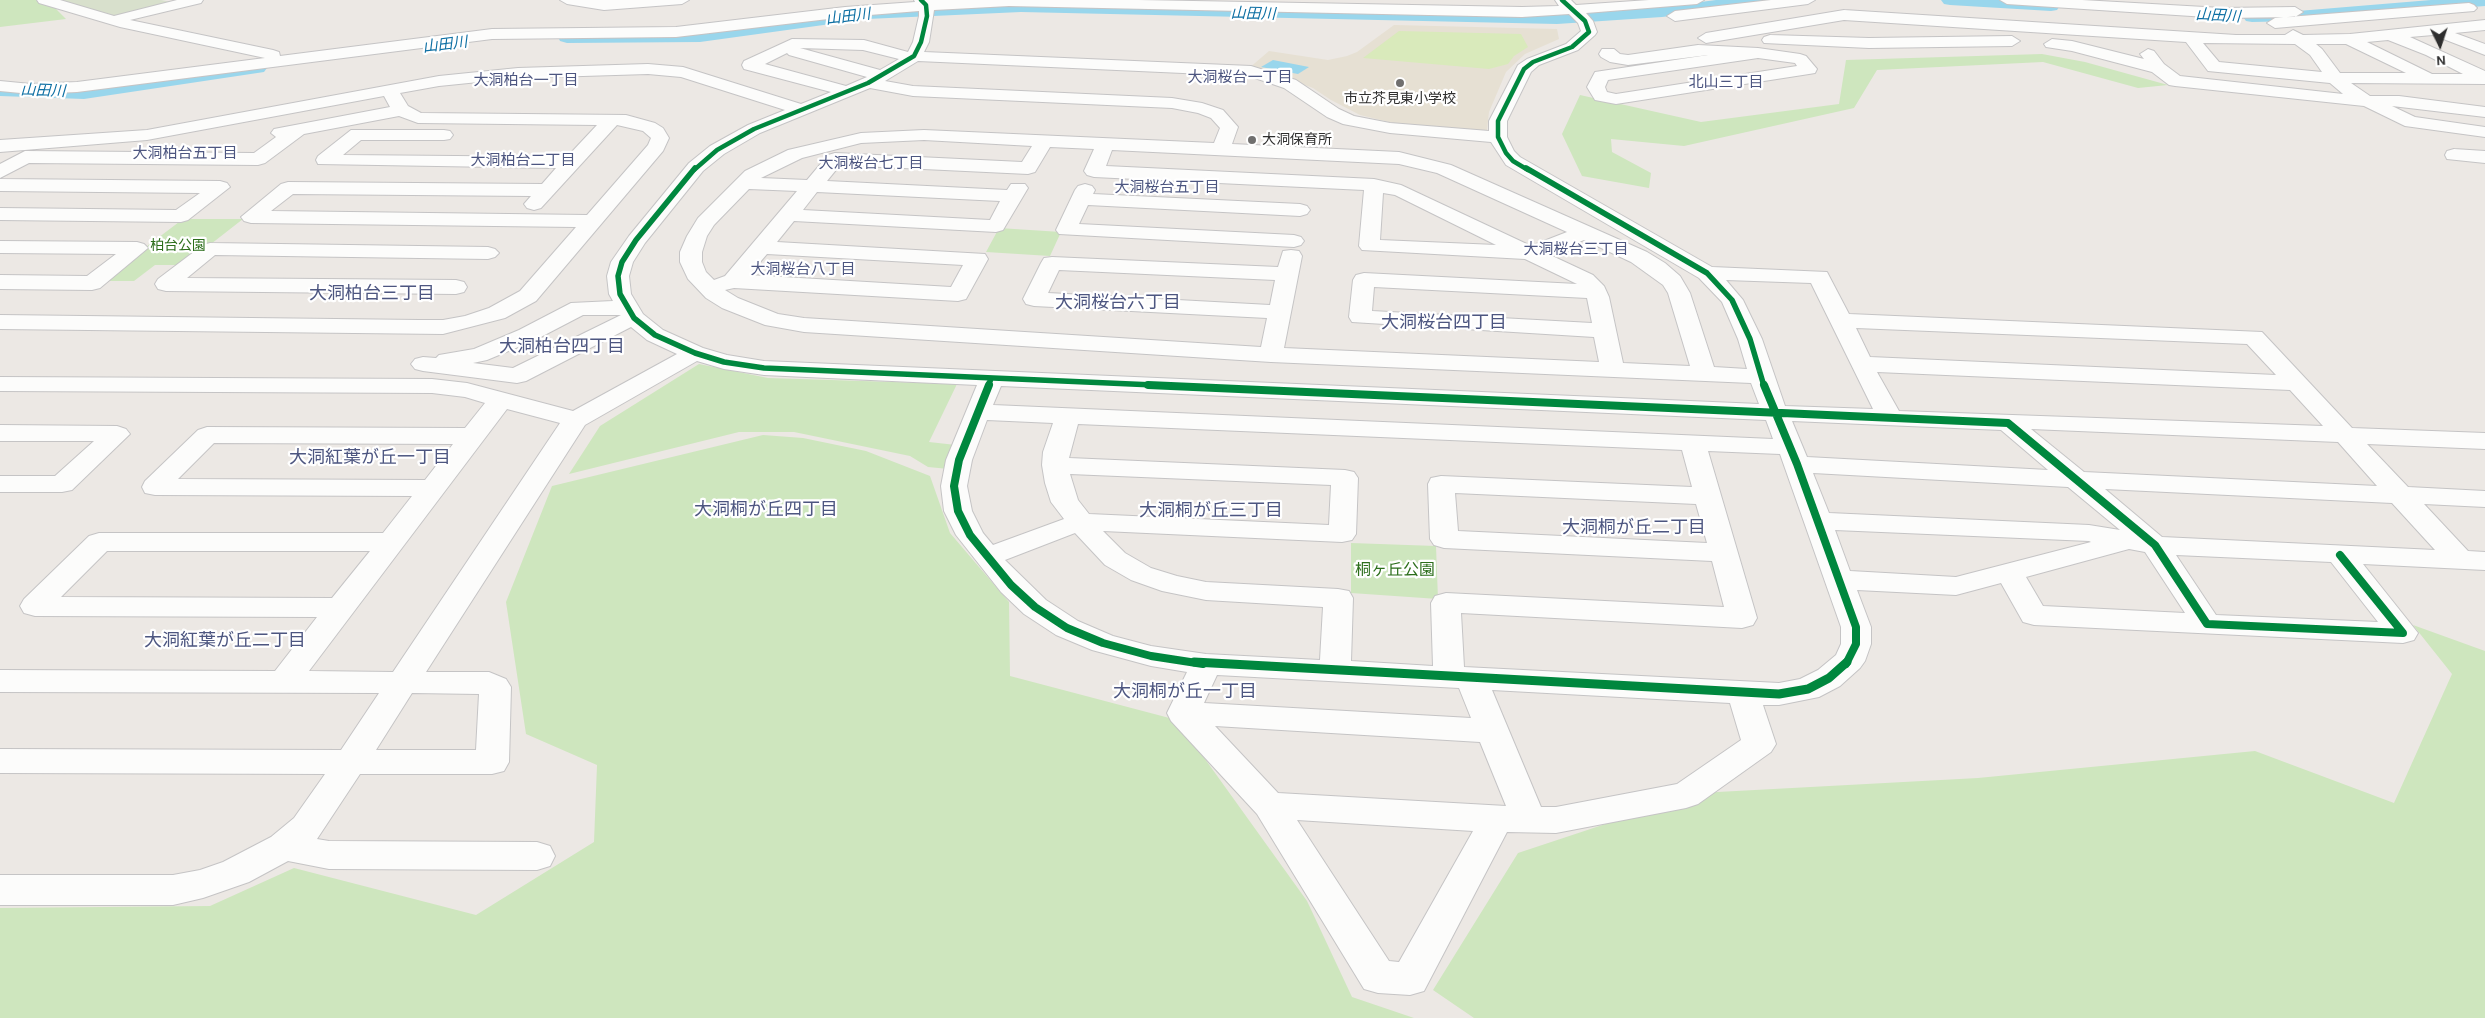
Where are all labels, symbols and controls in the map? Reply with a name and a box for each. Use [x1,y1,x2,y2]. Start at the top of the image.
water label: 山田川 [825,5,871,29]
water label: 山田川 [1230,5,1276,23]
water label: 山田川 [2195,6,2241,26]
north arrow [2415,20,2465,70]
water label: 山田川 [422,33,468,57]
text: N [2435,52,2447,69]
district label: 大洞桜台一丁目 [1188,69,1292,87]
district label: 大洞柏台一丁目 [474,72,578,90]
district label: 北山三丁目 [1689,74,1763,92]
marker: 市立芥見東小学校 [1394,77,1406,89]
water label: 山田川 [20,81,66,101]
place label: 市立芥見東小学校 [1344,91,1456,107]
place label: 大洞保育所 [1262,132,1332,148]
marker: 大洞保育所 [1246,134,1258,146]
district label: 大洞柏台五丁目 [133,145,237,163]
district label: 大洞柏台二丁目 [471,152,575,170]
district label: 大洞桜台七丁目 [819,155,923,173]
district label: 大洞桜台五丁目 [1115,179,1219,197]
park label: 柏台公園 [150,238,206,254]
district label: 大洞桜台三丁目 [1524,241,1628,259]
district label: 大洞桜台八丁目 [751,261,855,279]
district label: 大洞柏台三丁目 [309,283,435,305]
district label: 大洞桜台六丁目 [1055,292,1181,314]
district label: 大洞桜台四丁目 [1381,312,1507,334]
district label: 大洞柏台四丁目 [499,336,625,358]
district label: 大洞紅葉が丘一丁目 [289,447,451,469]
district label: 大洞桐が丘四丁目 [694,499,838,521]
district label: 大洞桐が丘三丁目 [1139,500,1283,522]
district label: 大洞桐が丘二丁目 [1562,517,1706,539]
park label: 桐ヶ丘公園 [1355,560,1435,580]
district label: 大洞紅葉が丘二丁目 [144,630,306,652]
district label: 大洞桐が丘一丁目 [1113,681,1257,703]

